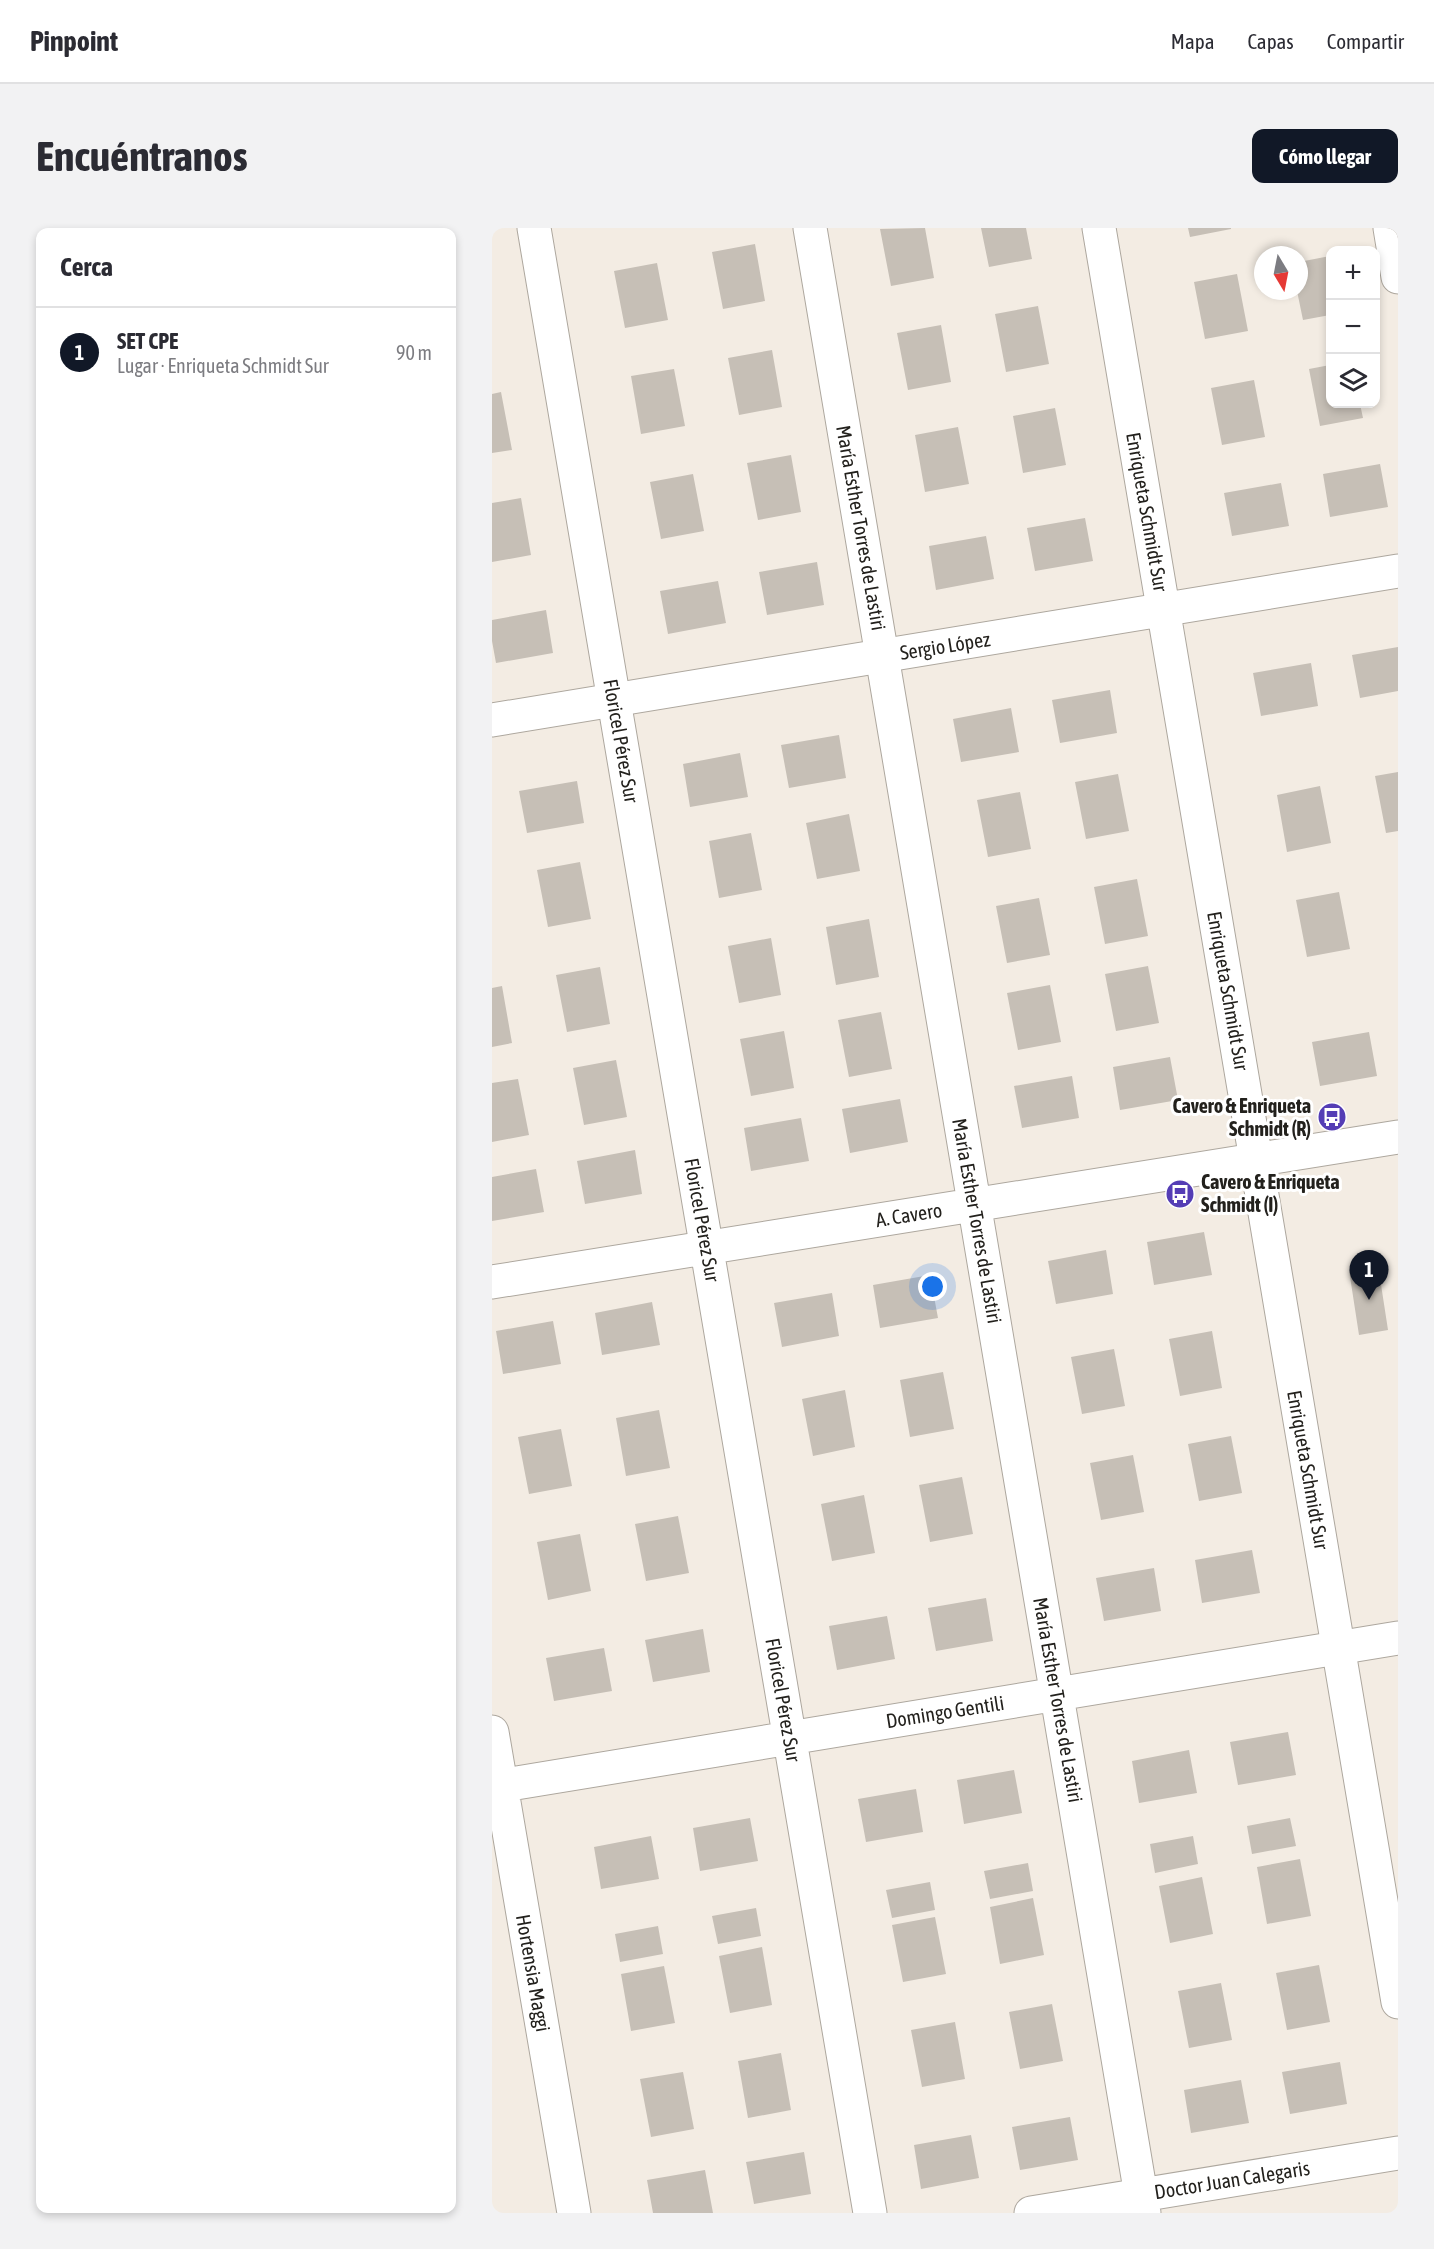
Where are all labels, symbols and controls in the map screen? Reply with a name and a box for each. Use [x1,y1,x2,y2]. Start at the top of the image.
text: Pinpoint [30,25,118,57]
text: Mapa [1171,29,1214,53]
text: Capas [1247,29,1294,53]
text: Compartir [1327,29,1404,53]
button: Cómo llegar [1252,129,1398,183]
text: Encuéntranos [36,132,248,180]
north arrow [1254,246,1308,300]
map controls [1326,246,1380,408]
button: + [1326,246,1380,300]
text: Cerca [60,252,113,282]
button: − [1326,300,1380,354]
text: SET CPE [117,328,178,354]
text: 1 [75,341,84,364]
text: 90 m [396,341,432,364]
text: Lugar · Enriqueta Schmidt Sur [117,354,329,377]
button: layers [1326,354,1380,408]
street label: María Esther Torres de Lastiri [832,424,891,632]
street label: Enriqueta Schmidt Sur [1122,431,1173,594]
street label: Sergio López [898,627,992,664]
street label: Floricel Pérez Sur [599,677,644,806]
street label: Enriqueta Schmidt Sur [1203,910,1254,1073]
place label: Cavero & Enriqueta Schmidt (R) [1172,1094,1311,1140]
bus stop icon: Cavero & Enriqueta Schmidt (R) [1316,1101,1348,1133]
street label: María Esther Torres de Lastiri [948,1117,1007,1325]
street label: Floricel Pérez Sur [680,1156,725,1285]
place label: Cavero & Enriqueta Schmidt (I) [1201,1170,1340,1216]
bus stop icon: Cavero & Enriqueta Schmidt (I) [1164,1178,1196,1210]
street label: A. Cavero [874,1198,944,1231]
pin: 1 [1350,1250,1388,1300]
your location [918,1272,947,1301]
street label: Enriqueta Schmidt Sur [1283,1389,1334,1552]
street label: María Esther Torres de Lastiri [1029,1596,1088,1804]
street label: Floricel Pérez Sur [761,1636,806,1765]
street label: Domingo Gentili [884,1691,1006,1732]
street label: Hortensia Maggi [512,1912,555,2033]
street label: Doctor Juan Calegaris [1153,2156,1311,2203]

